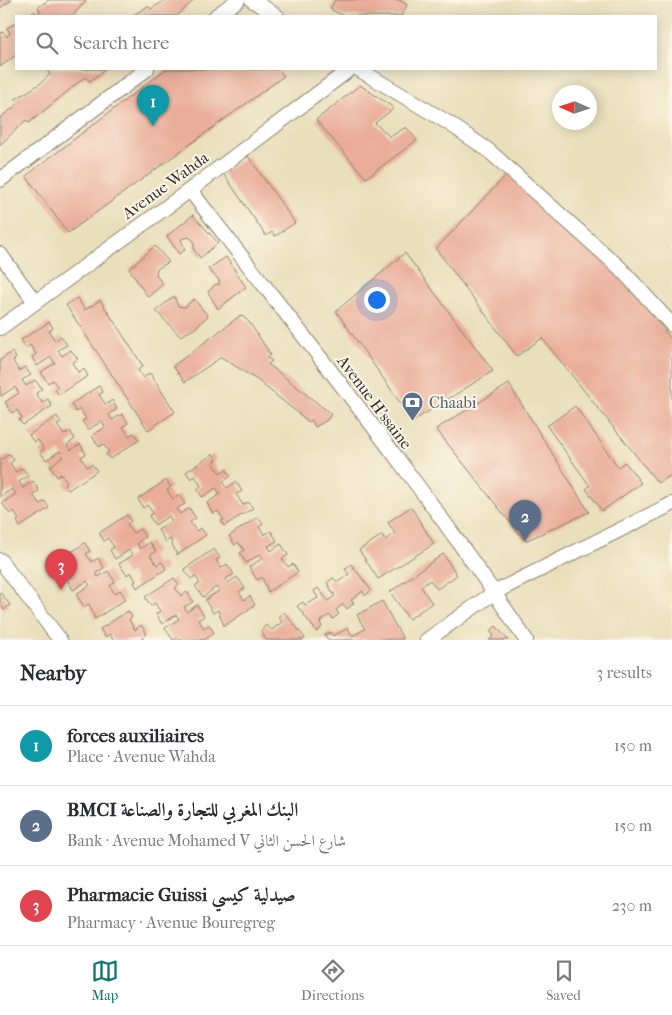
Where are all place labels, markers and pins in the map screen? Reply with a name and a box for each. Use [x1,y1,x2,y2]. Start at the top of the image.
pin: 1 [137,85,169,126]
bank icon: Chaabi [401,390,425,421]
place label: Chaabi [429,393,477,412]
pin: 2 [509,500,541,541]
pin: 3 [45,549,77,590]

